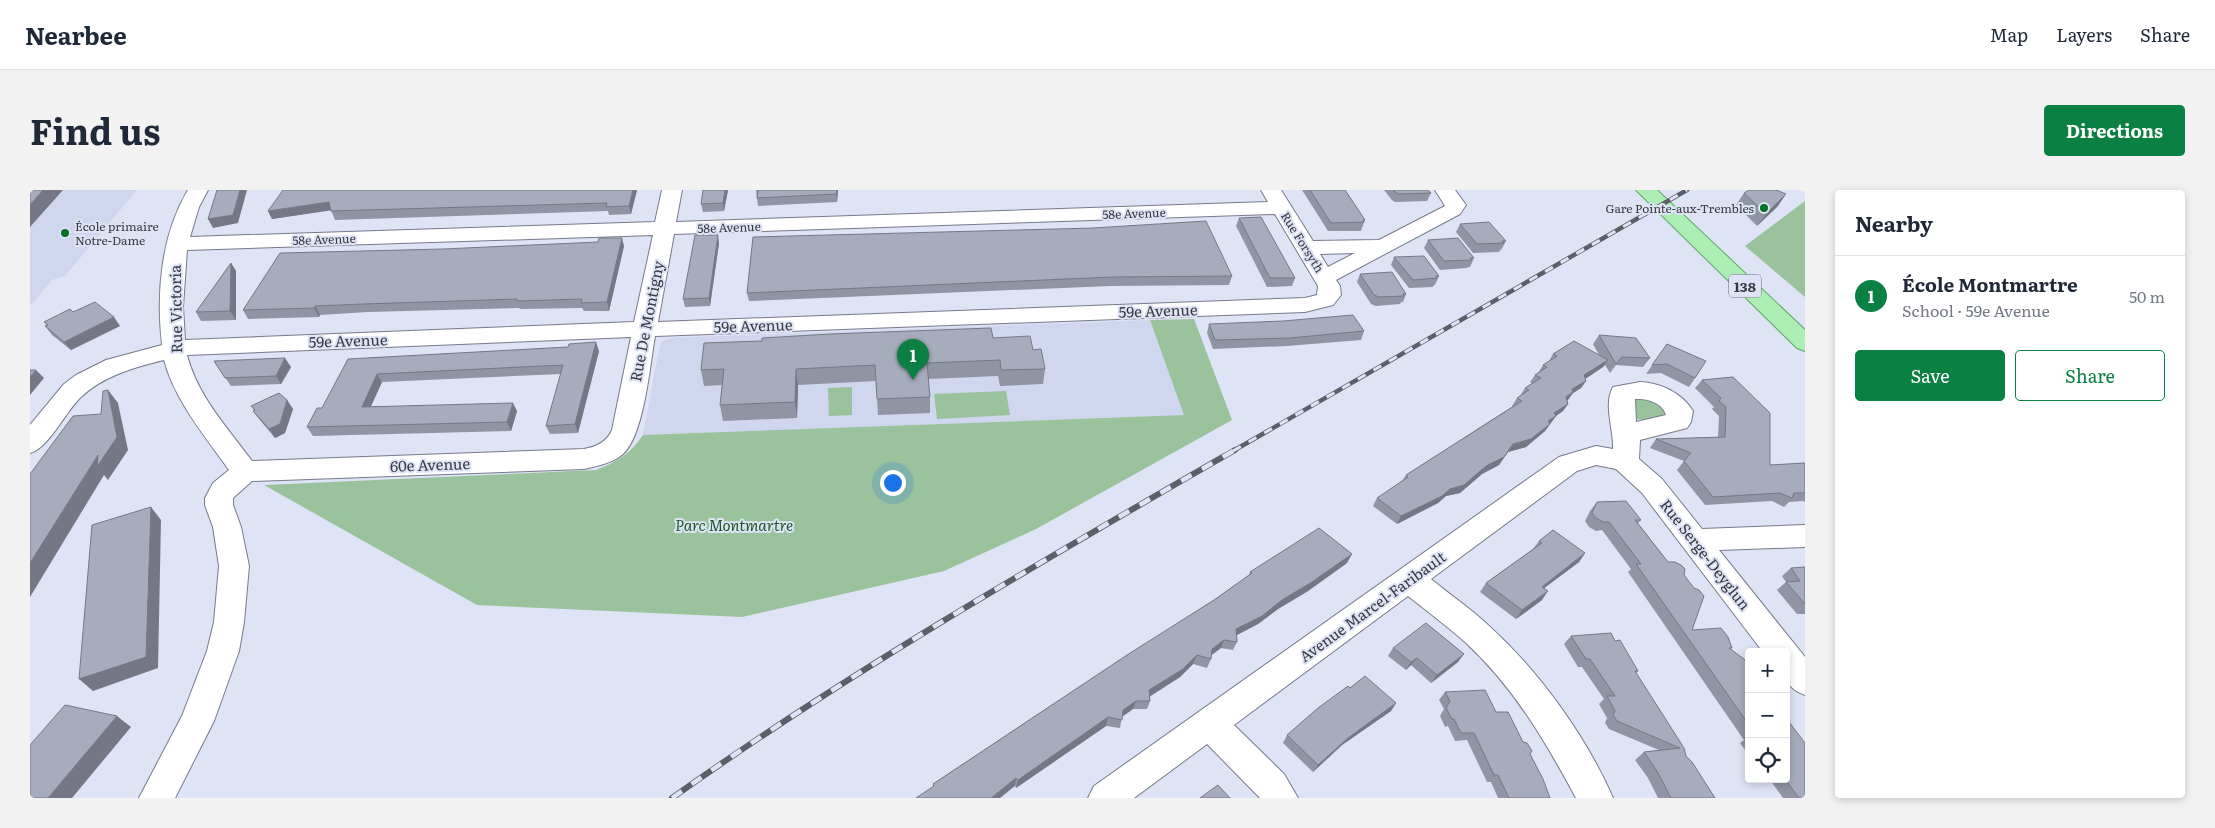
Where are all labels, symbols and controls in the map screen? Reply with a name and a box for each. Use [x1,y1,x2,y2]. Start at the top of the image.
text: Nearbee [25,17,127,52]
text: Map [1990,21,2028,48]
text: Layers [2056,21,2112,48]
text: Share [2140,21,2190,48]
text: Find us [30,104,160,156]
button: Directions [2044,105,2185,156]
place label: Gare Pointe-aux-Trembles [1605,199,1755,217]
marker: Gare Pointe-aux-Trembles [1758,202,1770,214]
street label: 58e Avenue [1102,203,1166,223]
text: Nearby [1855,207,1933,238]
street label: Rue Forsyth [1277,208,1329,276]
place label: École primaire Notre-Dame [75,217,159,249]
street label: 58e Avenue [697,217,761,237]
marker: École primaire Notre-Dame [59,227,71,239]
street label: 58e Avenue [292,229,356,249]
street label: Rue De Montigny [623,258,669,383]
street label: Rue Victoria [163,264,187,354]
text: École Montmartre [1902,270,2078,298]
road number: 138 [1729,274,1761,298]
text: 1 [1868,284,1874,308]
text: 50 m [2129,284,2165,308]
street label: 59e Avenue [1118,297,1198,323]
text: School · 59e Avenue [1902,298,2050,322]
street label: 59e Avenue [713,312,793,338]
street label: 59e Avenue [308,327,388,353]
pin: 1 [897,339,929,380]
button: Save [1855,350,2005,401]
button: Share [2015,350,2165,401]
street label: 60e Avenue [390,451,471,477]
your location [880,470,906,496]
street label: Rue Serge-Deyglun [1655,494,1757,614]
park label: Parc Montmartre [675,513,793,536]
street label: Avenue Marcel-Faribault [1294,545,1450,667]
map controls [1745,648,1790,783]
button: + [1745,648,1790,693]
button: − [1745,693,1790,738]
button: locate [1745,738,1790,783]

